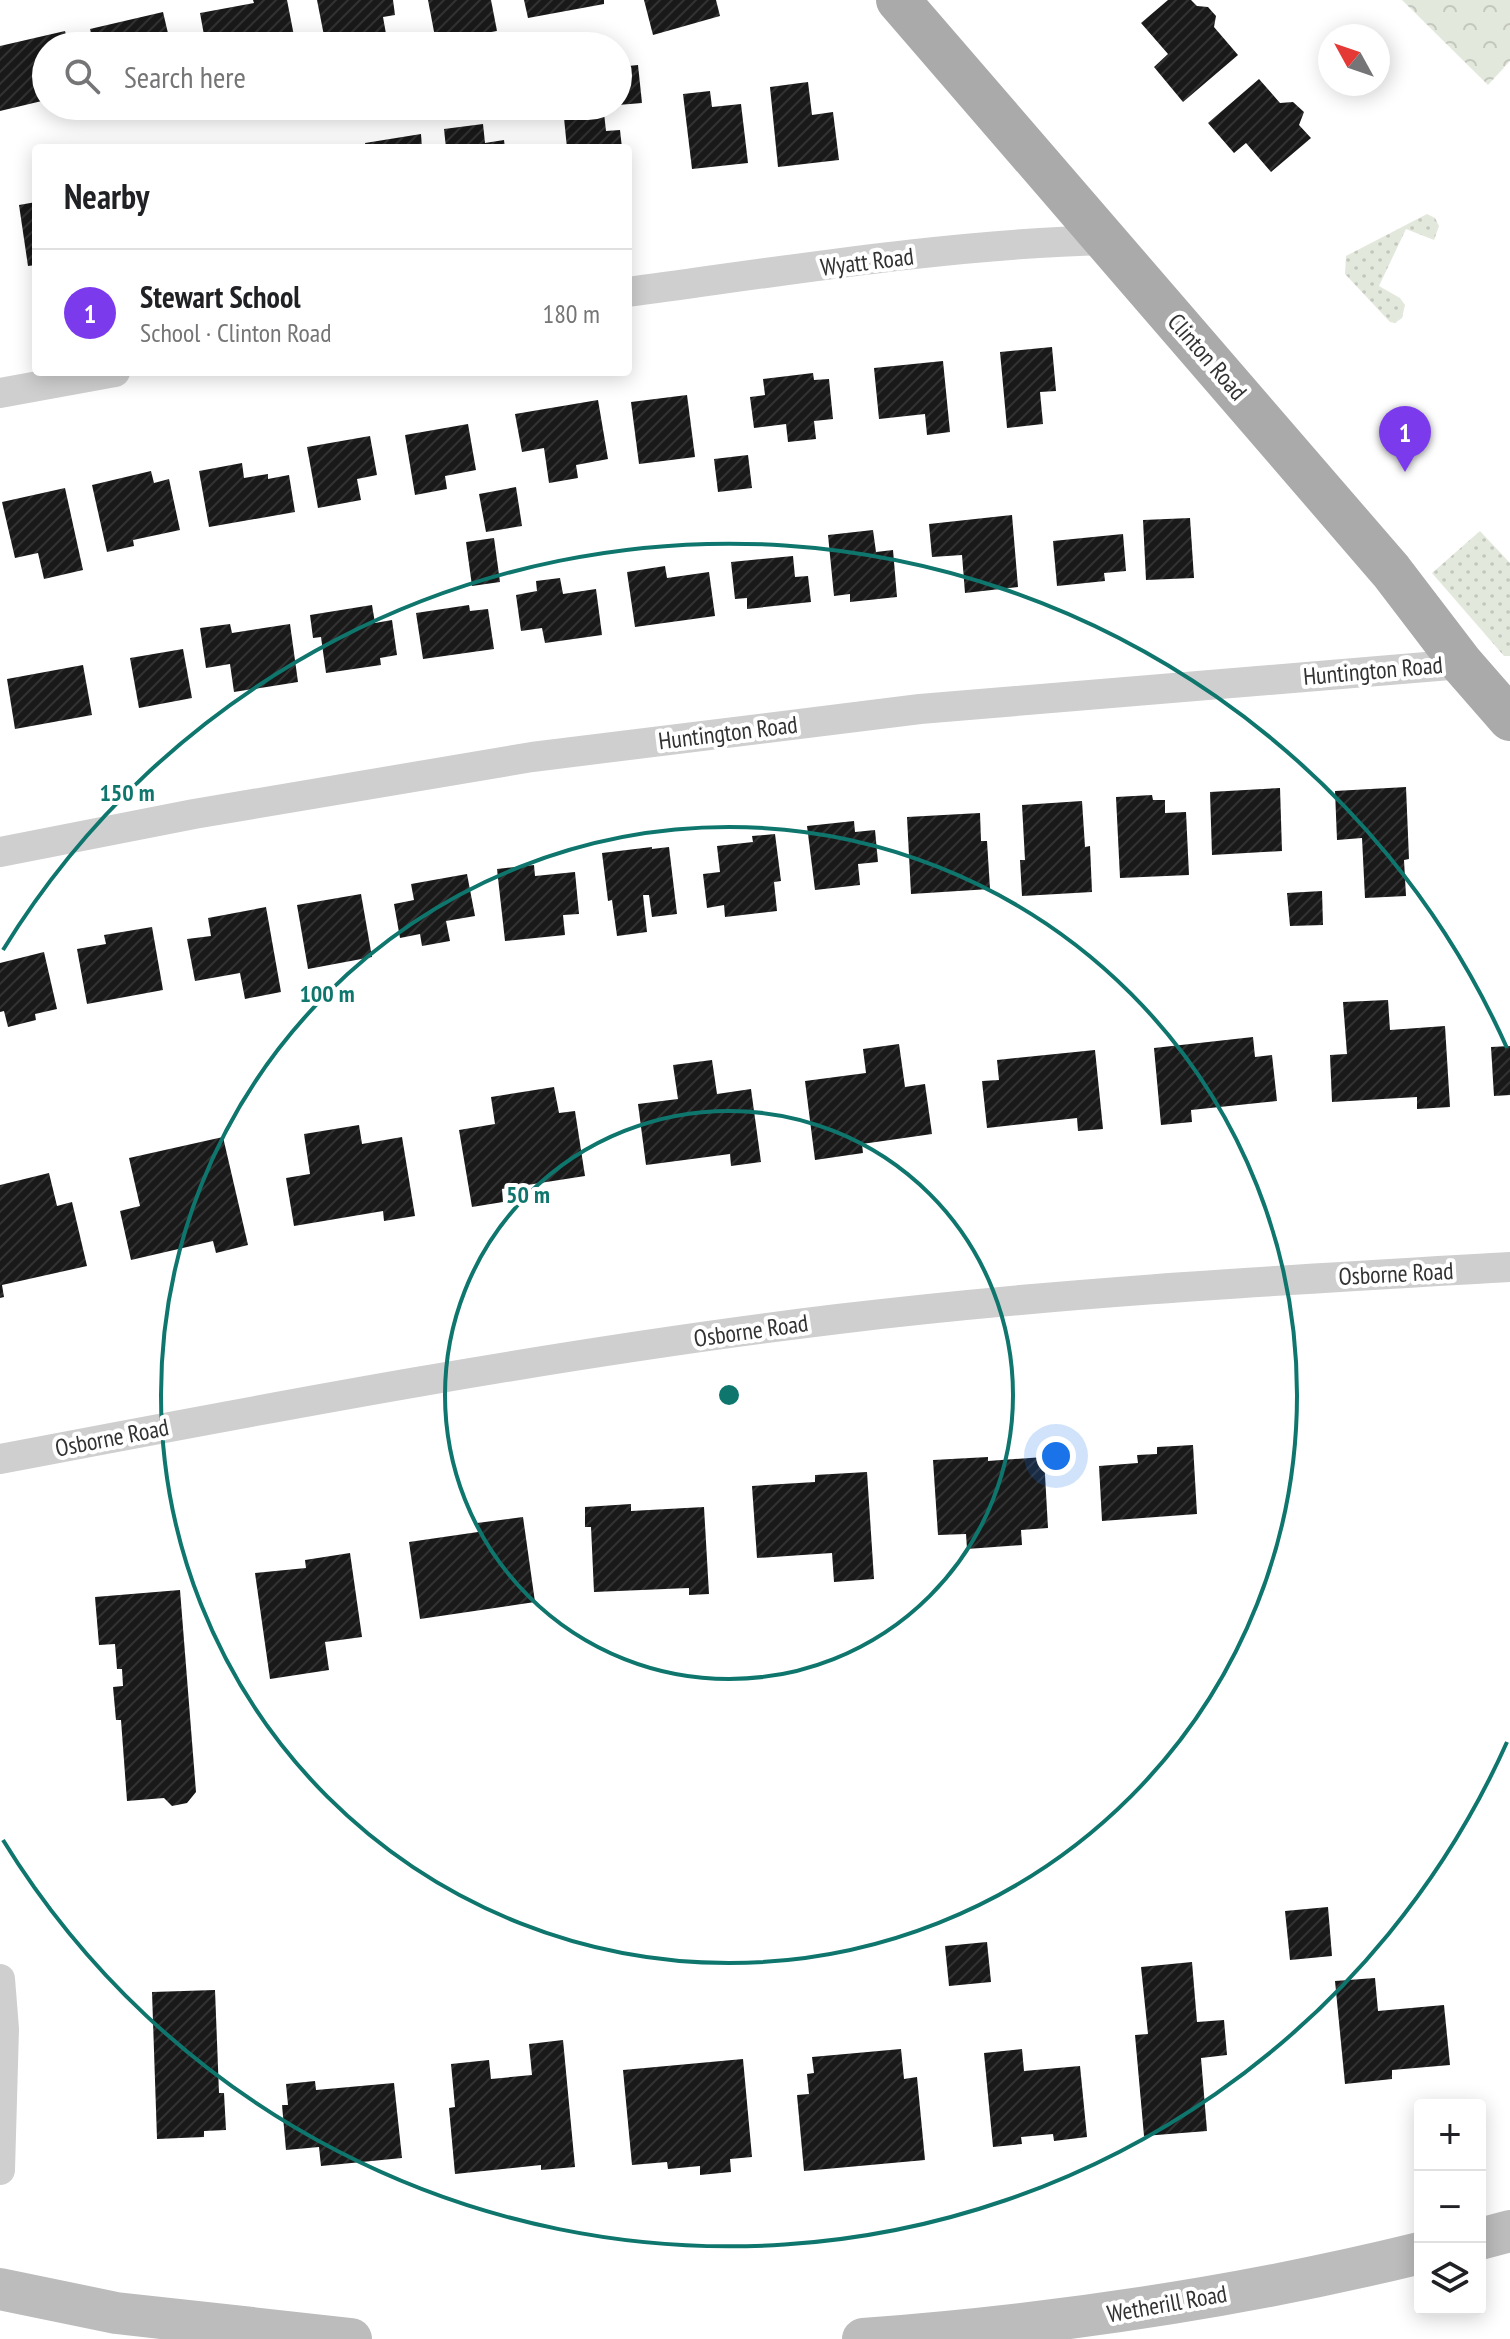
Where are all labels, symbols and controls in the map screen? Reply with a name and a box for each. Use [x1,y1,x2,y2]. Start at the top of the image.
north arrow [1318,24,1390,96]
search box [32,32,632,120]
icon: search [60,54,104,98]
text: Search here [124,57,246,96]
text: Nearby [64,174,149,218]
street label: Wyatt Road [819,240,915,283]
text: Stewart School [140,277,301,316]
text: 1 [84,297,96,330]
text: 180 m [542,297,600,330]
street label: Clinton Road [1161,307,1254,407]
text: School · Clinton Road [140,316,331,349]
pin: 1 [1379,406,1431,472]
street label: Huntington Road [1302,649,1444,692]
street label: Huntington Road [657,709,799,756]
text: 150 m [99,777,155,808]
text: 100 m [299,978,355,1009]
text: 50 m [506,1179,550,1210]
street label: Osborne Road [1338,1255,1454,1292]
street label: Osborne Road [692,1307,810,1354]
centre of rings [715,1381,743,1409]
street label: Osborne Road [52,1411,171,1464]
your location [1036,1436,1076,1476]
map controls [1414,2099,1486,2315]
button: + [1414,2099,1486,2171]
button: − [1414,2171,1486,2243]
button: layers [1414,2243,1486,2315]
street label: Wetherill Road [1105,2278,1229,2329]

